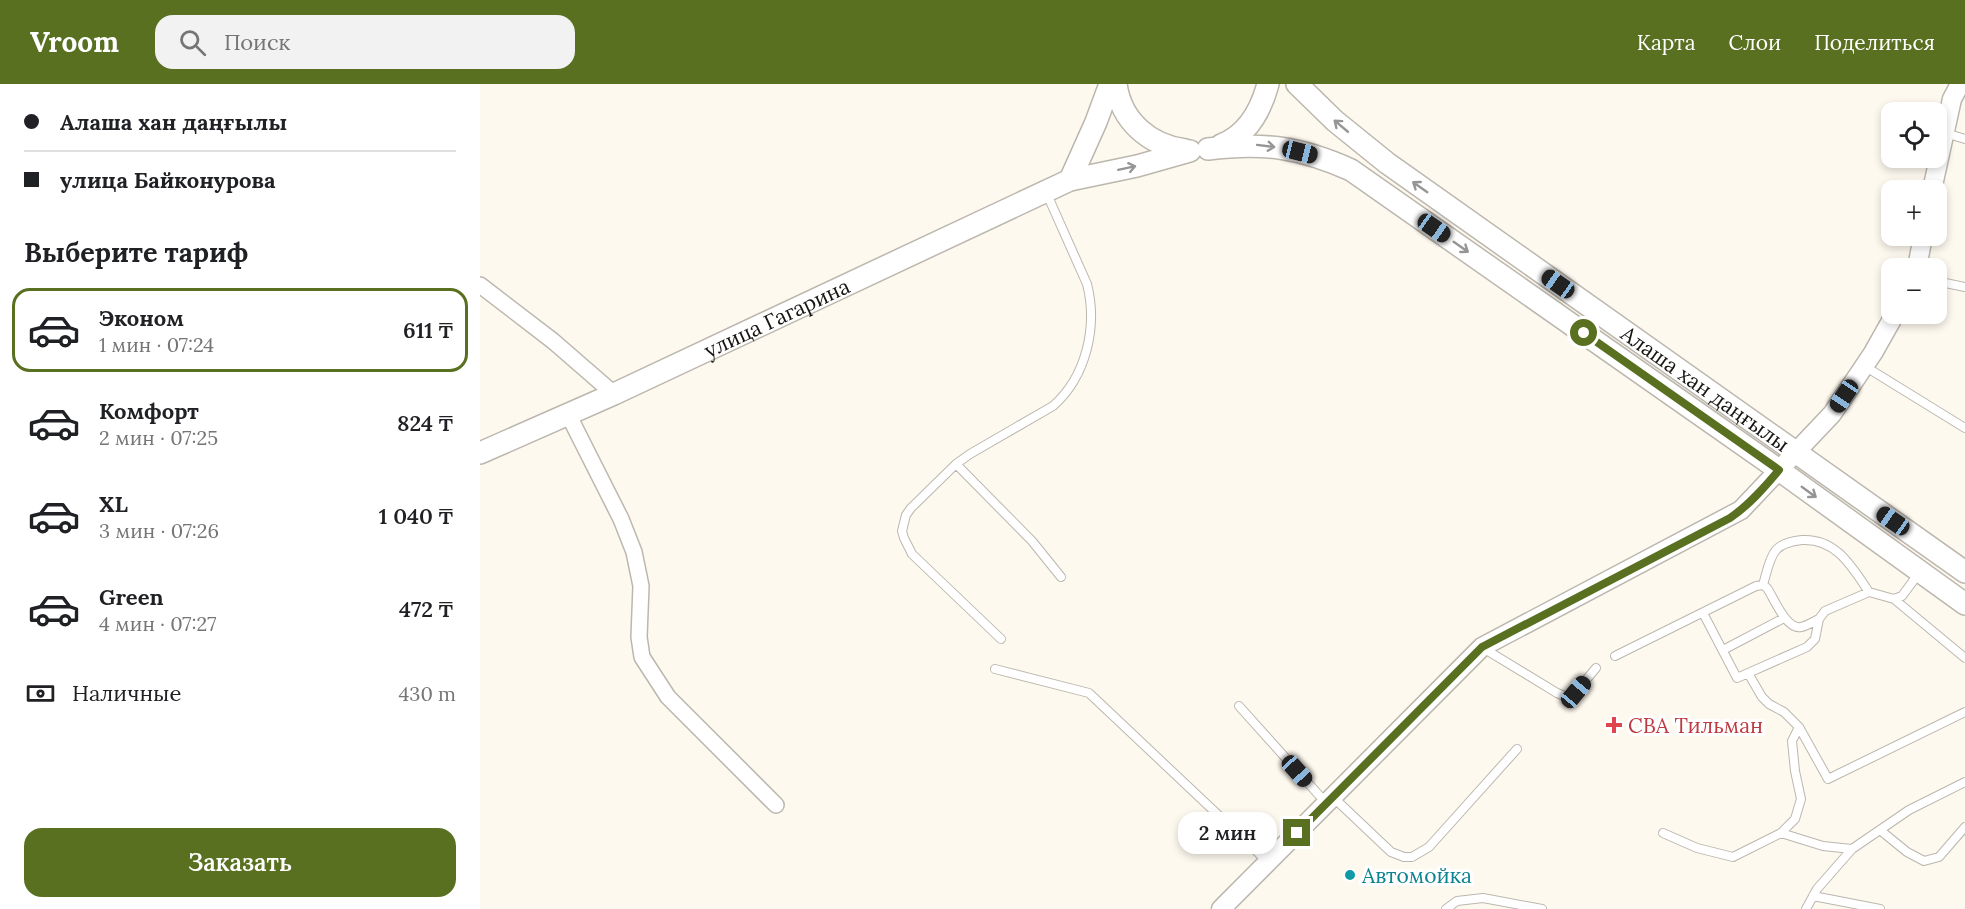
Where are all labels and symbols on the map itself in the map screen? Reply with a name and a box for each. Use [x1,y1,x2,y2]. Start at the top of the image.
one-way arrow [1334,119,1349,133]
car [1280,139,1320,165]
one-way arrow [1256,141,1276,152]
one-way arrow [1118,161,1137,173]
one-way arrow [1412,180,1428,193]
car [1414,210,1454,246]
one-way arrow [1452,241,1468,253]
car [1538,266,1578,302]
street label: улица Гагарина [699,272,854,363]
route start [1570,319,1597,346]
street label: Алаша хан даңғылы [1615,319,1795,457]
car [1826,376,1862,416]
one-way arrow [1801,485,1817,498]
car [1873,503,1913,539]
car [1558,672,1594,712]
place label: СВА Тильман [1628,712,1763,739]
marker: СВА Тильман [1605,716,1623,734]
car [1278,752,1316,790]
callout: 2 мин [1177,812,1276,854]
route end [1283,819,1310,846]
place label: Автомойка [1361,862,1472,889]
marker: Автомойка [1343,868,1357,882]

